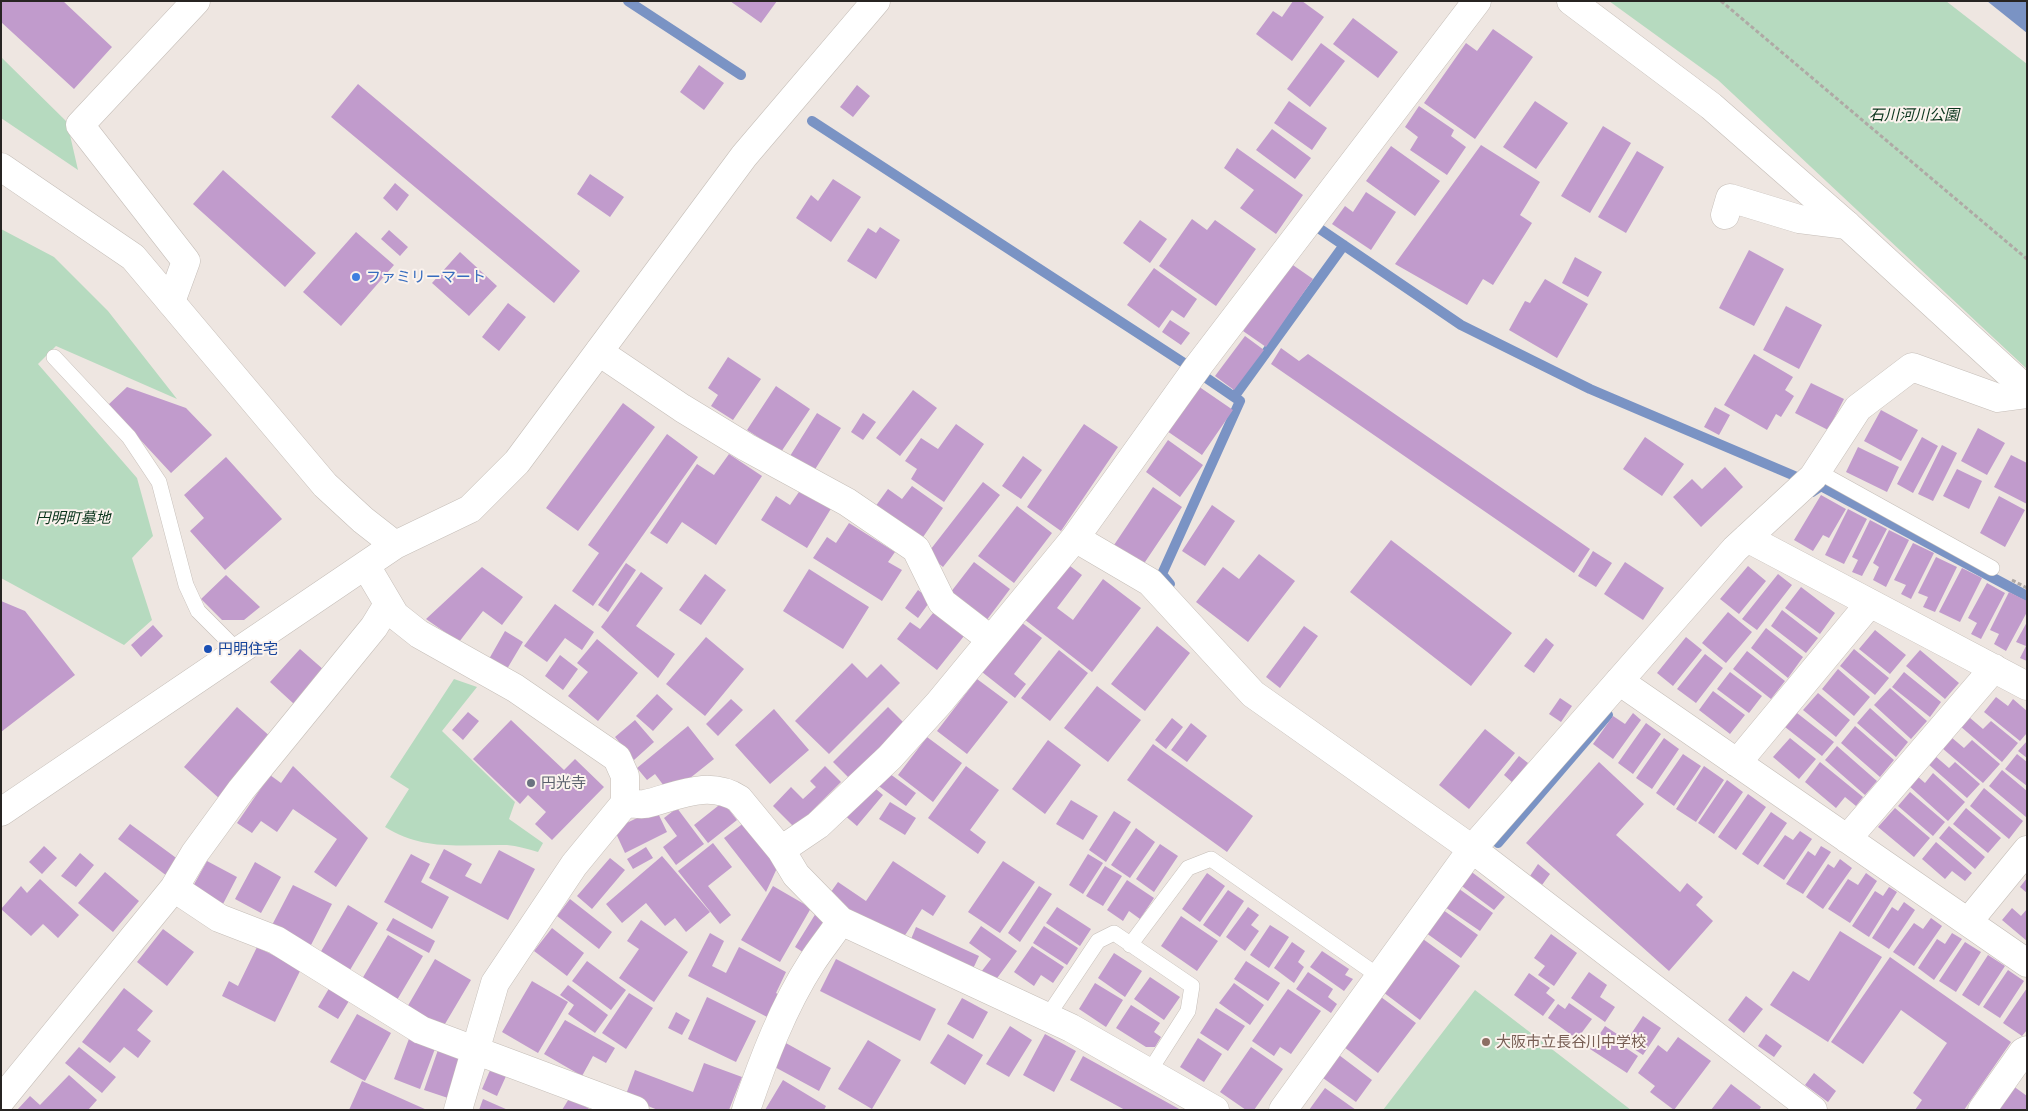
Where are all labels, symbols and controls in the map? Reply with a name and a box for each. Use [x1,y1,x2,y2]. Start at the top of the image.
park label: 石川河川公園 [1869,106,1959,124]
place label: ファミリーマート [366,268,486,286]
marker: ファミリーマート [350,271,362,283]
park label: 円明町墓地 [36,509,110,527]
place label: 円明住宅 [218,640,278,658]
marker: 円明住宅 [202,643,214,655]
place label: 円光寺 [541,774,586,792]
marker: 円光寺 [525,777,537,789]
place label: 大阪市立長谷川中学校 [1496,1033,1646,1051]
marker: 大阪市立長谷川中学校 [1480,1036,1492,1048]

